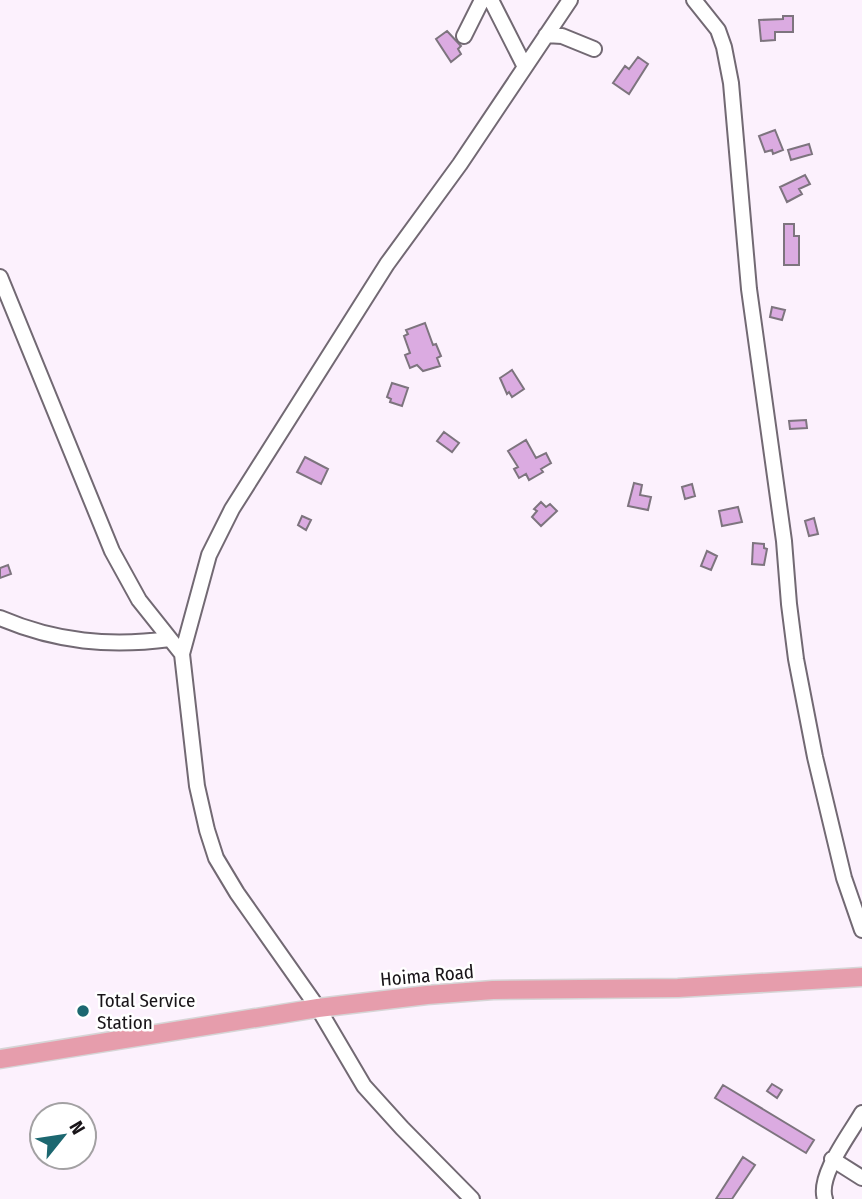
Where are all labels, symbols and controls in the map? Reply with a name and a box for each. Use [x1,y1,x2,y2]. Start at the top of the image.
street label: Hoima Road [379,960,475,991]
place label: Total Service Station [97,989,195,1034]
marker: Total Service Station [75,1003,91,1019]
north arrow [28,1101,98,1171]
text: N [64,1117,90,1138]

